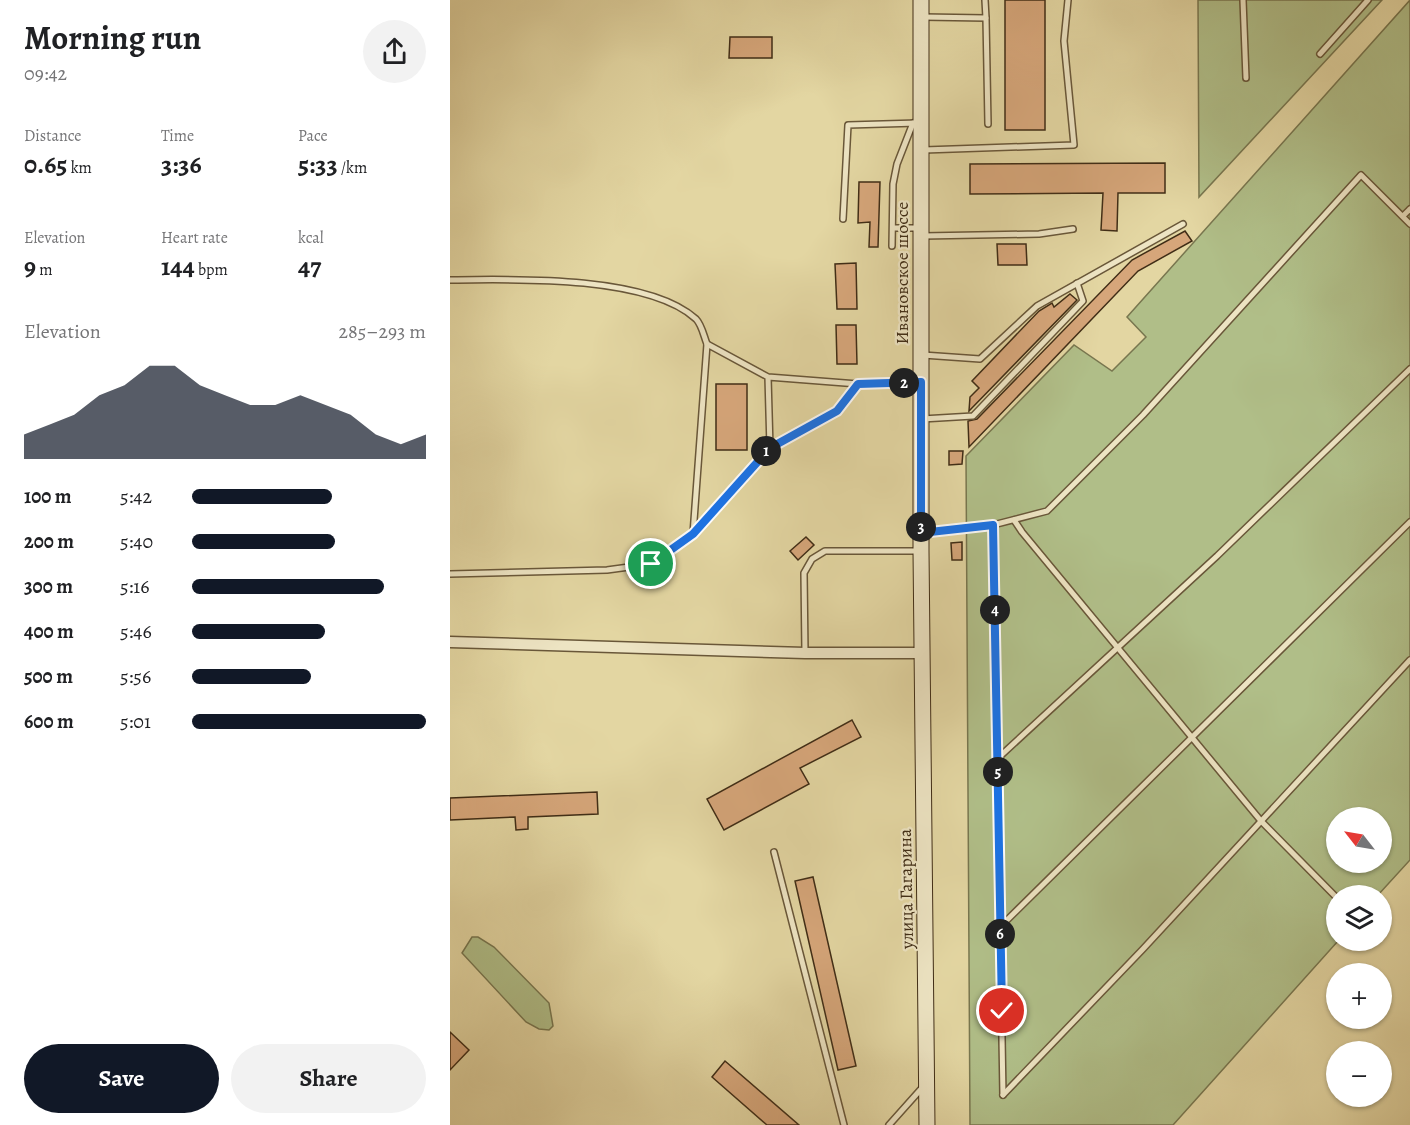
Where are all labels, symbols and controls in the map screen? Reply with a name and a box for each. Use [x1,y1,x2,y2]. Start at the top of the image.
text: Morning run [24,15,201,60]
button: share [363,20,426,83]
text: 09:42 [24,60,67,87]
text: Distance [24,125,81,147]
text: Time [161,125,194,147]
text: Pace [298,125,328,147]
text: 0.65 [24,147,67,182]
text: 3:36 [161,147,202,182]
text: 5:33 [298,147,338,182]
text: km [67,157,92,179]
text: /km [338,157,367,179]
street label: Ивановское шоссе [890,201,914,345]
text: Elevation [24,227,85,249]
text: Heart rate [161,227,228,249]
text: kcal [298,227,324,249]
text: 9 [24,249,36,284]
text: 144 [161,249,195,284]
text: 47 [298,249,321,284]
text: m [36,259,53,281]
text: bpm [195,259,228,281]
text: Elevation [24,318,101,345]
text: 285–293 m [339,318,426,345]
pin: 2 [889,368,919,398]
text: 2 [900,372,908,394]
pin: 1 [751,436,781,466]
text: 1 [763,440,769,462]
text: 100 m [24,483,72,510]
text: 5:42 [120,483,152,510]
pin: 3 [906,512,936,542]
text: 3 [918,516,924,538]
text: 200 m [24,528,74,555]
text: 5:40 [120,528,153,555]
pin [625,538,676,589]
icon: arrive [634,547,667,580]
text: 300 m [24,573,73,600]
text: 5:16 [120,573,149,600]
pin: 4 [980,595,1010,625]
text: 4 [991,599,999,621]
text: 400 m [24,618,74,645]
text: 5:46 [120,618,152,645]
text: 500 m [24,663,73,690]
text: 5:56 [120,663,151,690]
text: 600 m [24,708,74,735]
text: 5:01 [120,708,151,735]
pin: 5 [983,757,1013,787]
text: 5 [995,761,1001,783]
north arrow [1326,807,1392,873]
map controls [1326,807,1392,1107]
street label: улица Гагарина [893,828,919,950]
button: layers [1326,885,1392,951]
pin: 6 [985,919,1015,949]
text: 6 [996,923,1004,945]
button: + [1326,963,1392,1029]
pin [976,985,1027,1036]
icon: check [985,994,1018,1027]
button: − [1326,1041,1392,1107]
button: Save [24,1044,219,1113]
button: Share [231,1044,426,1113]

